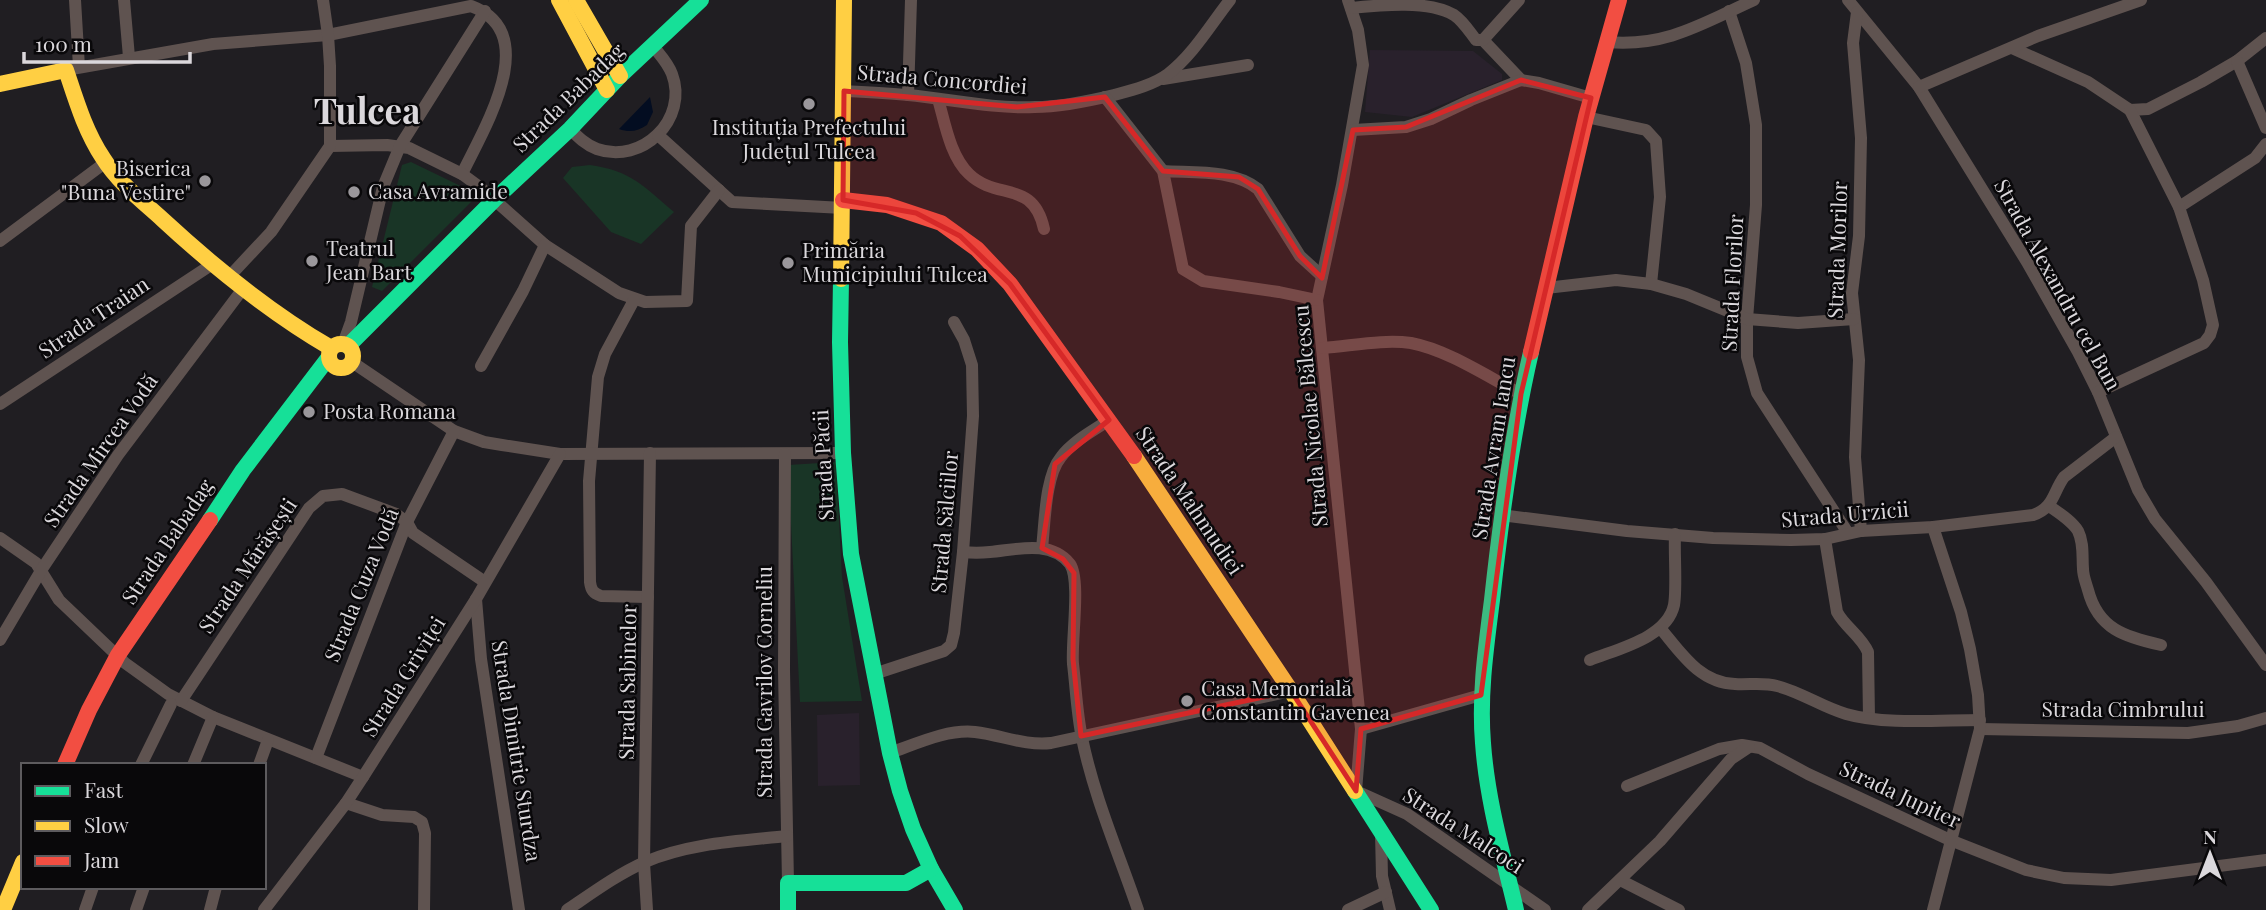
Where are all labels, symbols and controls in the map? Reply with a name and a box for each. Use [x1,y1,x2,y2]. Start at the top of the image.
scale bar [24,21,191,65]
text: 100 m [35,29,92,57]
street label: Strada Babadag [505,36,630,157]
street label: Strada Concordiei [856,57,1028,99]
district label: Tulcea [314,86,420,133]
marker: Instituția Prefectului Județul Tulcea [801,96,817,112]
place label: Instituția Prefectului Județul Tulcea [712,112,906,165]
place label: Biserica "Buna Vestire" [61,153,192,205]
marker: Biserica "Buna Vestire" [197,173,213,189]
street label: Strada Alexandru cel Bun [1989,173,2129,395]
place label: Casa Avramide [368,176,508,204]
street label: Strada Morilor [1820,180,1852,319]
marker: Casa Avramide [346,184,362,200]
street label: Strada Florilor [1713,213,1749,352]
place label: Teatrul Jean Bart [325,233,412,285]
place label: Primăria Municipiului Tulcea [802,235,988,287]
marker: Teatrul Jean Bart [304,253,320,269]
marker: Primăria Municipiului Tulcea [780,255,796,271]
street label: Strada Traian [32,269,154,364]
street label: Strada Nicolae Bălcescu [1285,304,1333,528]
street label: Strada Avram Iancu [1464,354,1520,541]
street label: Strada Mircea Vodă [36,367,163,532]
place label: Posta Romana [323,396,457,424]
marker: Posta Romana [301,404,317,420]
street label: Strada Păcii [805,409,839,521]
street label: Strada Mahmudiei [1131,420,1251,579]
street label: Strada Sălciilor [923,449,963,594]
street label: Strada Babadag [114,473,219,609]
street label: Strada Mărășești [191,492,303,639]
street label: Strada Urzicii [1780,493,1910,533]
street label: Strada Cuza Vodă [316,503,404,665]
street label: Strada Gavrilov Corneliu [749,566,777,798]
street label: Strada Sabinelor [611,603,641,760]
street label: Strada Griviței [354,610,451,742]
street label: Strada Dimitrie Sturdza [487,638,549,864]
place label: Casa Memorială Constantin Gavenea [1201,673,1391,725]
marker: Casa Memorială Constantin Gavenea [1179,693,1195,709]
street label: Strada Cimbrului [2041,694,2205,722]
street label: Strada Jupiter [1836,753,1967,834]
legend [21,763,266,889]
text: Fast [84,775,123,803]
street label: Strada Malcoci [1398,780,1530,879]
text: Slow [84,810,129,838]
north arrow [2175,819,2245,889]
text: N [2203,823,2217,849]
text: Jam [83,845,120,873]

